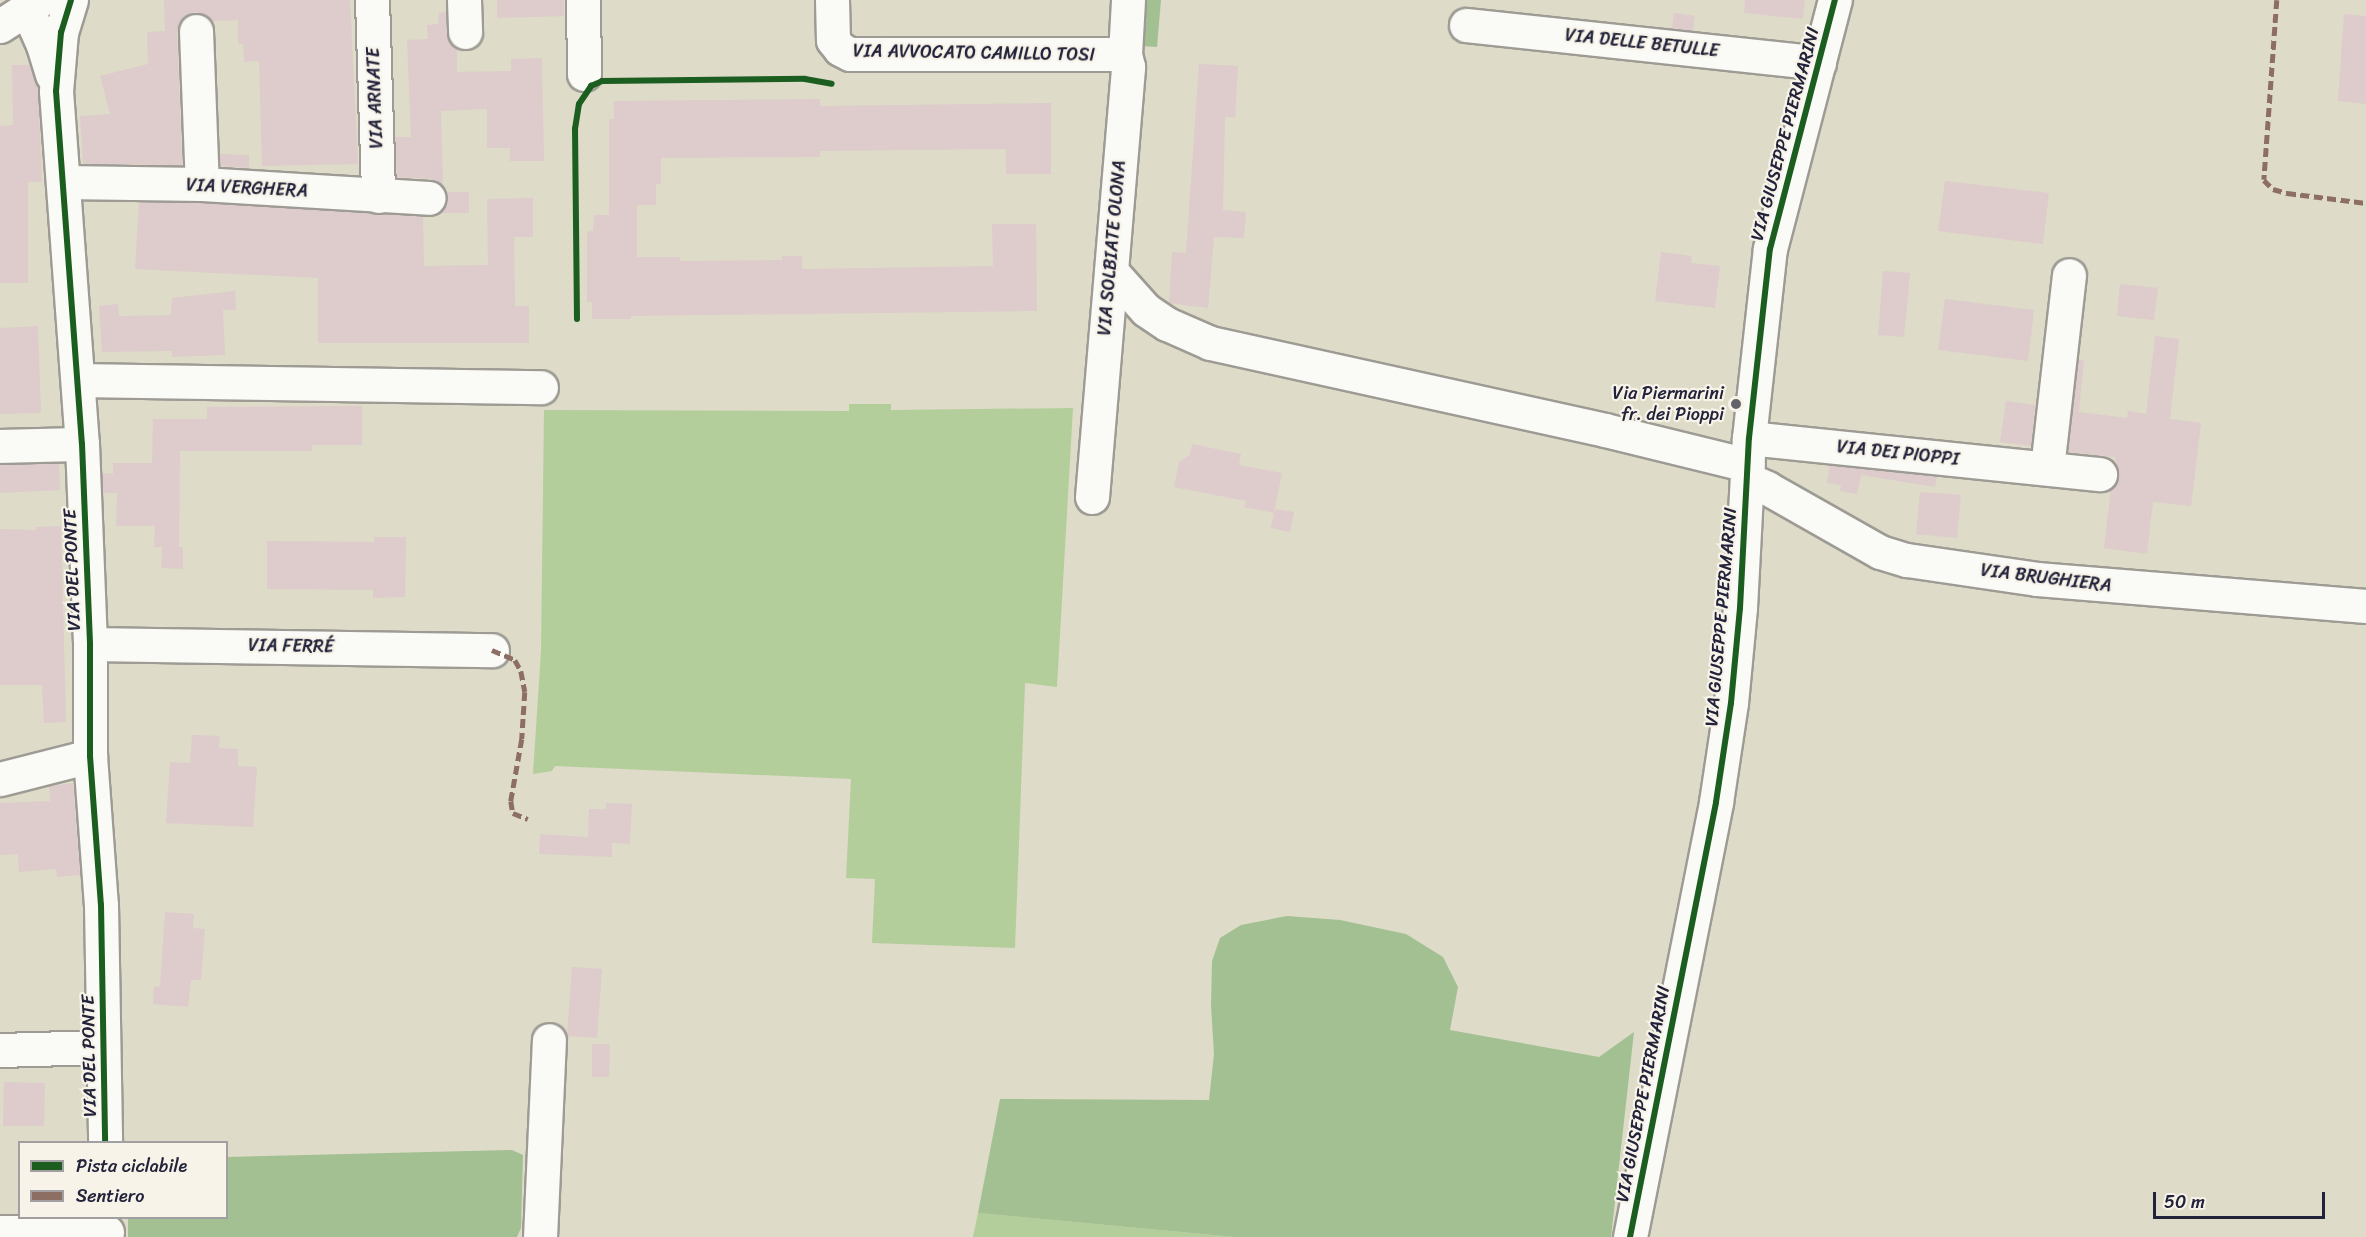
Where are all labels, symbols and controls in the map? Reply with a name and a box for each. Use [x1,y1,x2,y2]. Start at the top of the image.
street label: VIA DELLE BETULLE [1564,24,1720,62]
street label: VIA GIUSEPPE PIERMARINI [1746,24,1824,244]
street label: VIA AVVOCATO CAMILLO TOSI [852,40,1096,66]
street label: VIA ARNATE [362,48,388,148]
street label: VIA SOLBIATE OLONA [1094,160,1130,336]
street label: VIA VERGHERA [186,174,308,202]
place label: Via Piermarini fr. dei Pioppi [1612,383,1724,426]
marker: Via Piermarini fr. dei Pioppi [1729,397,1743,411]
street label: VIA DEI PIOPPI [1837,436,1959,470]
street label: VIA GIUSEPPE PIERMARINI [1701,505,1741,729]
street label: VIA DEL PONTE [59,509,85,631]
street label: VIA BRUGHIERA [1980,559,2112,597]
street label: VIA FERRÉ [248,634,334,658]
street label: VIA GIUSEPPE PIERMARINI [1611,983,1675,1205]
street label: VIA DEL PONTE [77,995,101,1117]
legend [18,1141,228,1219]
text: Pista ciclabile [76,1150,187,1182]
text: Sentiero [76,1180,144,1212]
scale bar [2156,1180,2328,1218]
text: 50 m [2164,1186,2205,1218]

